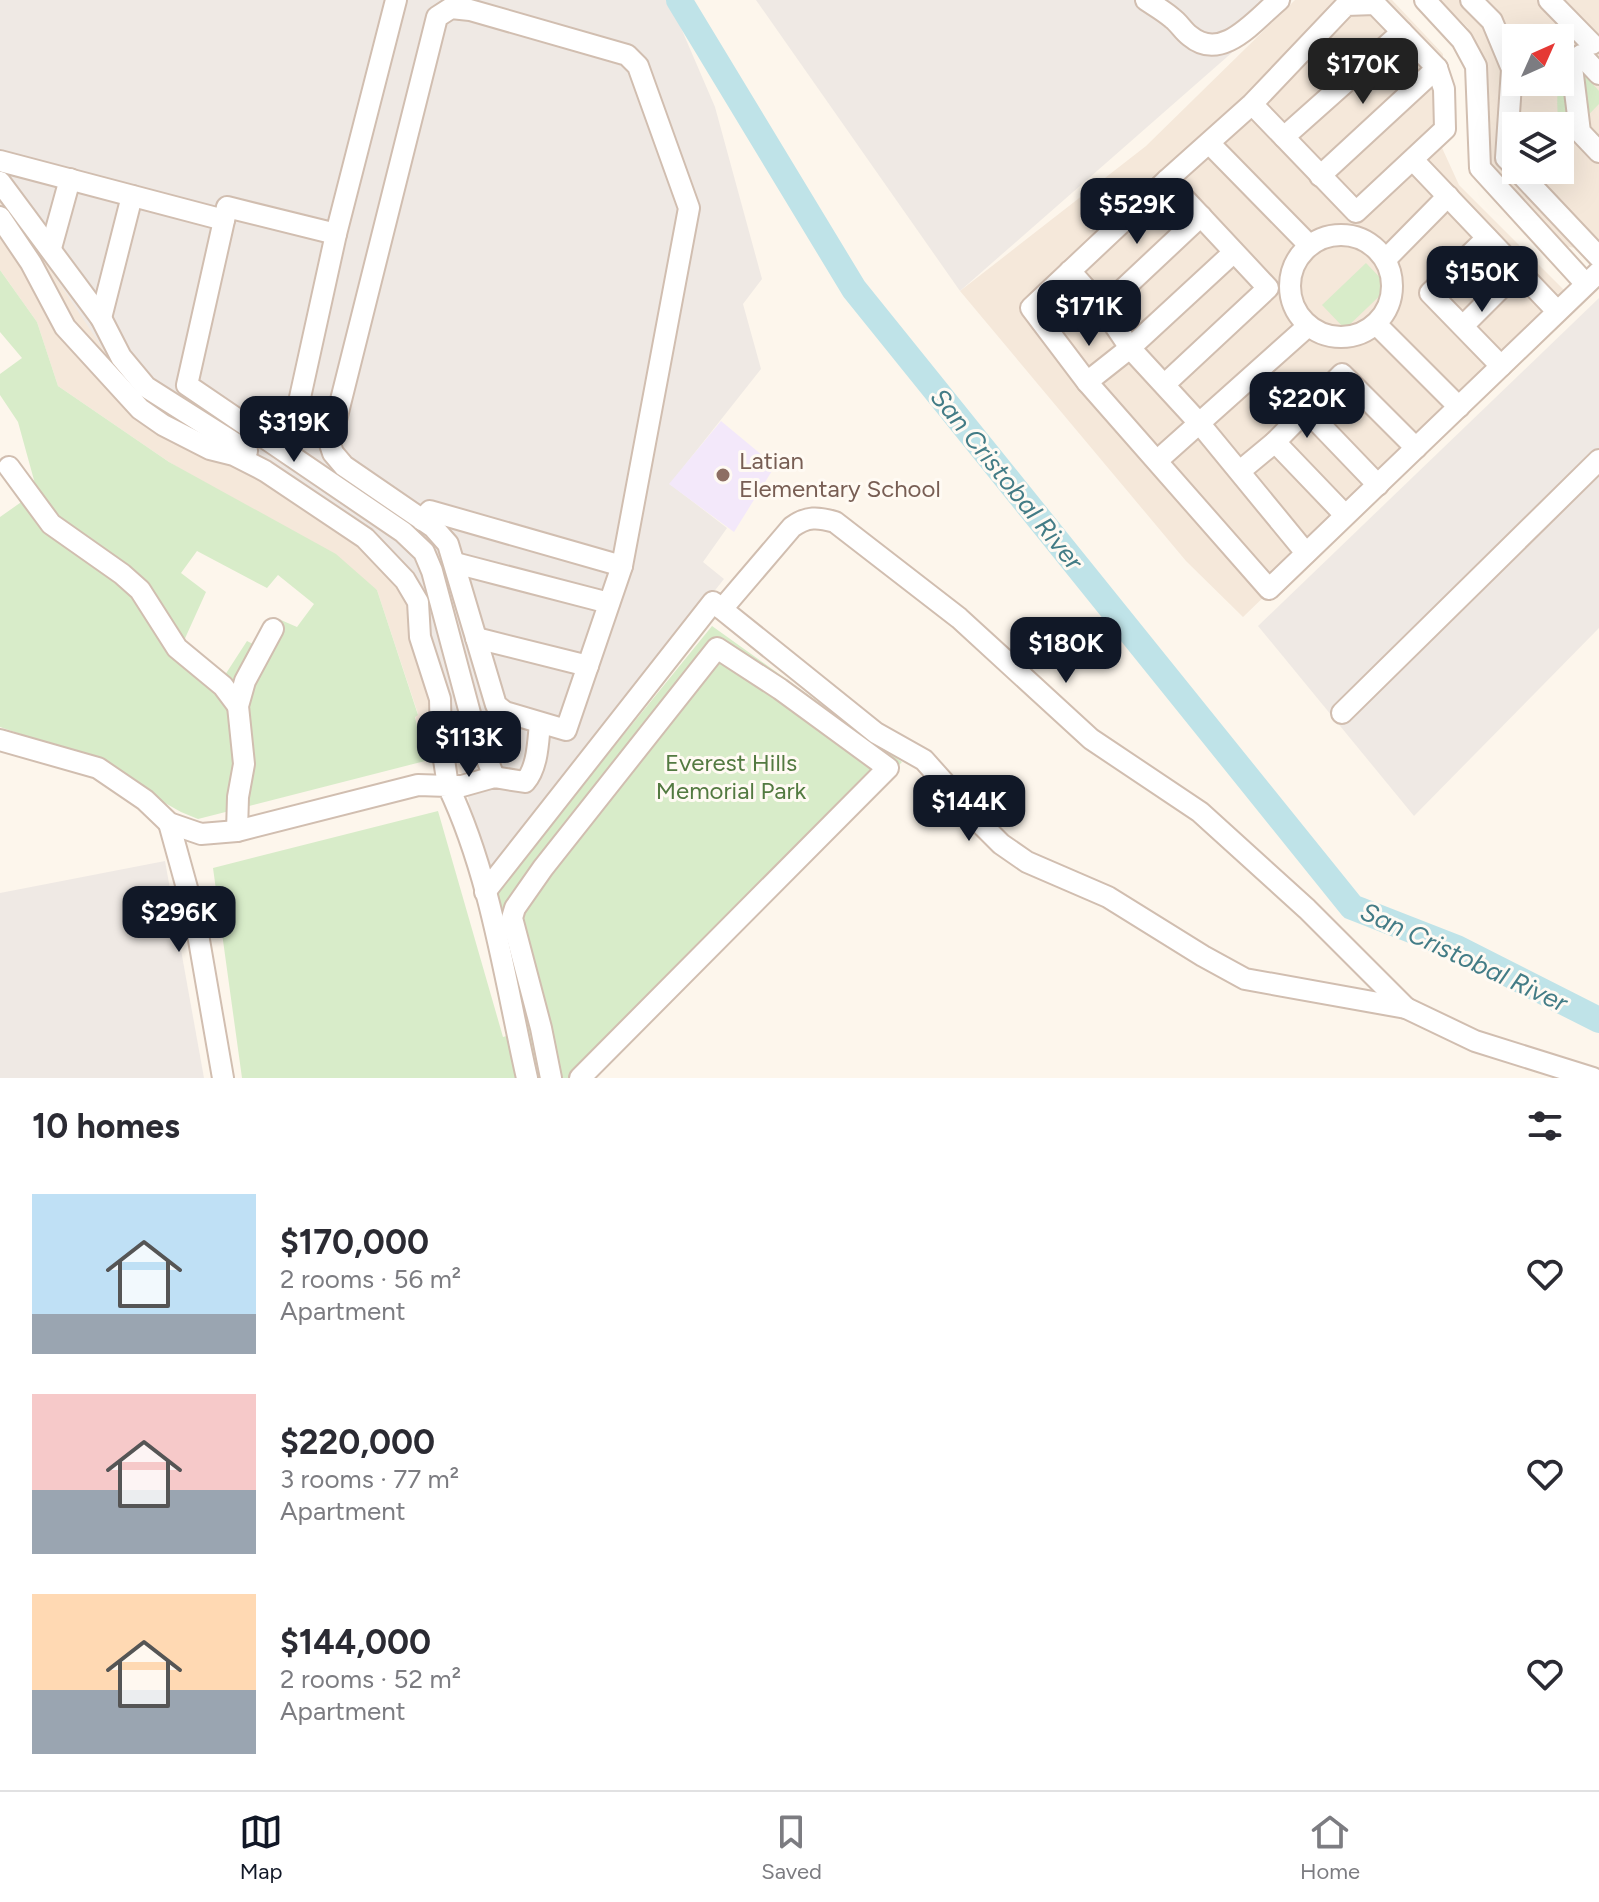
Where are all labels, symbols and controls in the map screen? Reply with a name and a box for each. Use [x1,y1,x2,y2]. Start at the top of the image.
north arrow [1502,24,1574,96]
map controls [1502,24,1574,184]
pin: $170K [1307,38,1419,106]
text: $170K [1326,48,1400,80]
button: layers [1502,112,1574,184]
pin: $529K [1081,178,1193,246]
text: $529K [1099,188,1175,220]
pin: $150K [1426,246,1538,314]
text: $150K [1445,256,1519,288]
pin: $171K [1033,280,1145,348]
text: $171K [1055,290,1123,322]
pin: $220K [1251,372,1363,440]
water label: San Cristobal River [924,382,1091,577]
text: $220K [1268,382,1346,414]
pin: $319K [238,396,350,464]
text: $319K [258,406,330,438]
place label: Latian Elementary School [739,446,941,503]
marker: Latian Elementary School [714,466,732,484]
pin: $180K [1010,617,1122,685]
text: $180K [1028,627,1104,659]
pin: $113K [413,711,525,779]
text: $113K [435,721,503,753]
park label: Everest Hills Memorial Park [656,748,807,805]
pin: $144K [913,775,1025,843]
text: $144K [931,785,1007,817]
pin: $296K [123,886,235,954]
water label: San Cristobal River [1355,895,1574,1019]
text: $296K [141,896,217,928]
icon: filters [1523,1104,1567,1148]
text: 10 homes [32,1106,180,1147]
text: $170,000 [280,1222,429,1263]
icon: home [96,1226,192,1322]
icon: heart [1523,1252,1567,1296]
text: 2 rooms · 56 m² [280,1263,461,1295]
text: Apartment [280,1295,406,1327]
text: $220,000 [280,1422,435,1463]
icon: home [96,1426,192,1522]
icon: heart [1523,1452,1567,1496]
text: 3 rooms · 77 m² [280,1463,459,1495]
text: Apartment [280,1495,406,1527]
text: $144,000 [280,1622,431,1663]
icon: home [96,1626,192,1722]
icon: heart [1523,1652,1567,1696]
text: 2 rooms · 52 m² [280,1663,461,1695]
text: Apartment [280,1695,406,1727]
tab: Map [239,1810,283,1885]
tab: Saved [761,1810,822,1885]
tab: Home [1300,1810,1360,1885]

